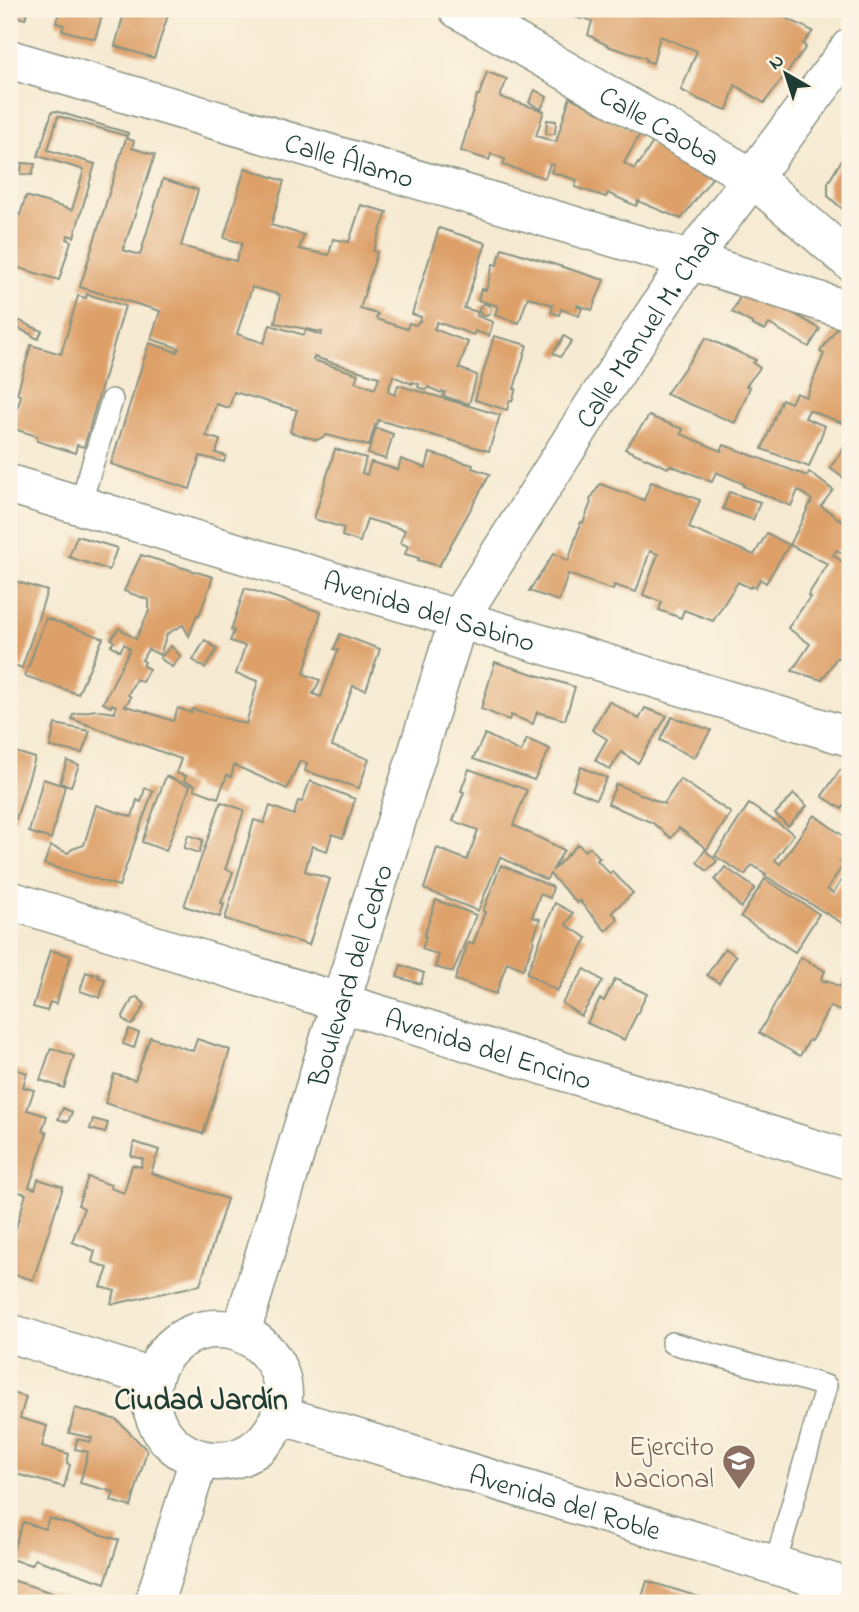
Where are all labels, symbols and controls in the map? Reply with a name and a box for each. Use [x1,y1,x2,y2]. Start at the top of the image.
north arrow [750,38,820,108]
text: N [763,48,790,77]
street label: Calle Caoba [590,77,727,179]
street label: Calle Álamo [279,124,418,201]
street label: Calle Manuel M. Chad [567,219,732,437]
street label: Avenida del Sabino [317,563,539,665]
street label: Boulevard del Cedro [299,860,406,1093]
street label: Avenida del Encino [379,1000,596,1103]
district label: Ciudad Jardín [114,1380,288,1424]
place label: Ejercito Nacional [614,1428,714,1501]
school or university icon: Ejercito Nacional [720,1442,758,1491]
street label: Avenida del Roble [463,1456,666,1553]

